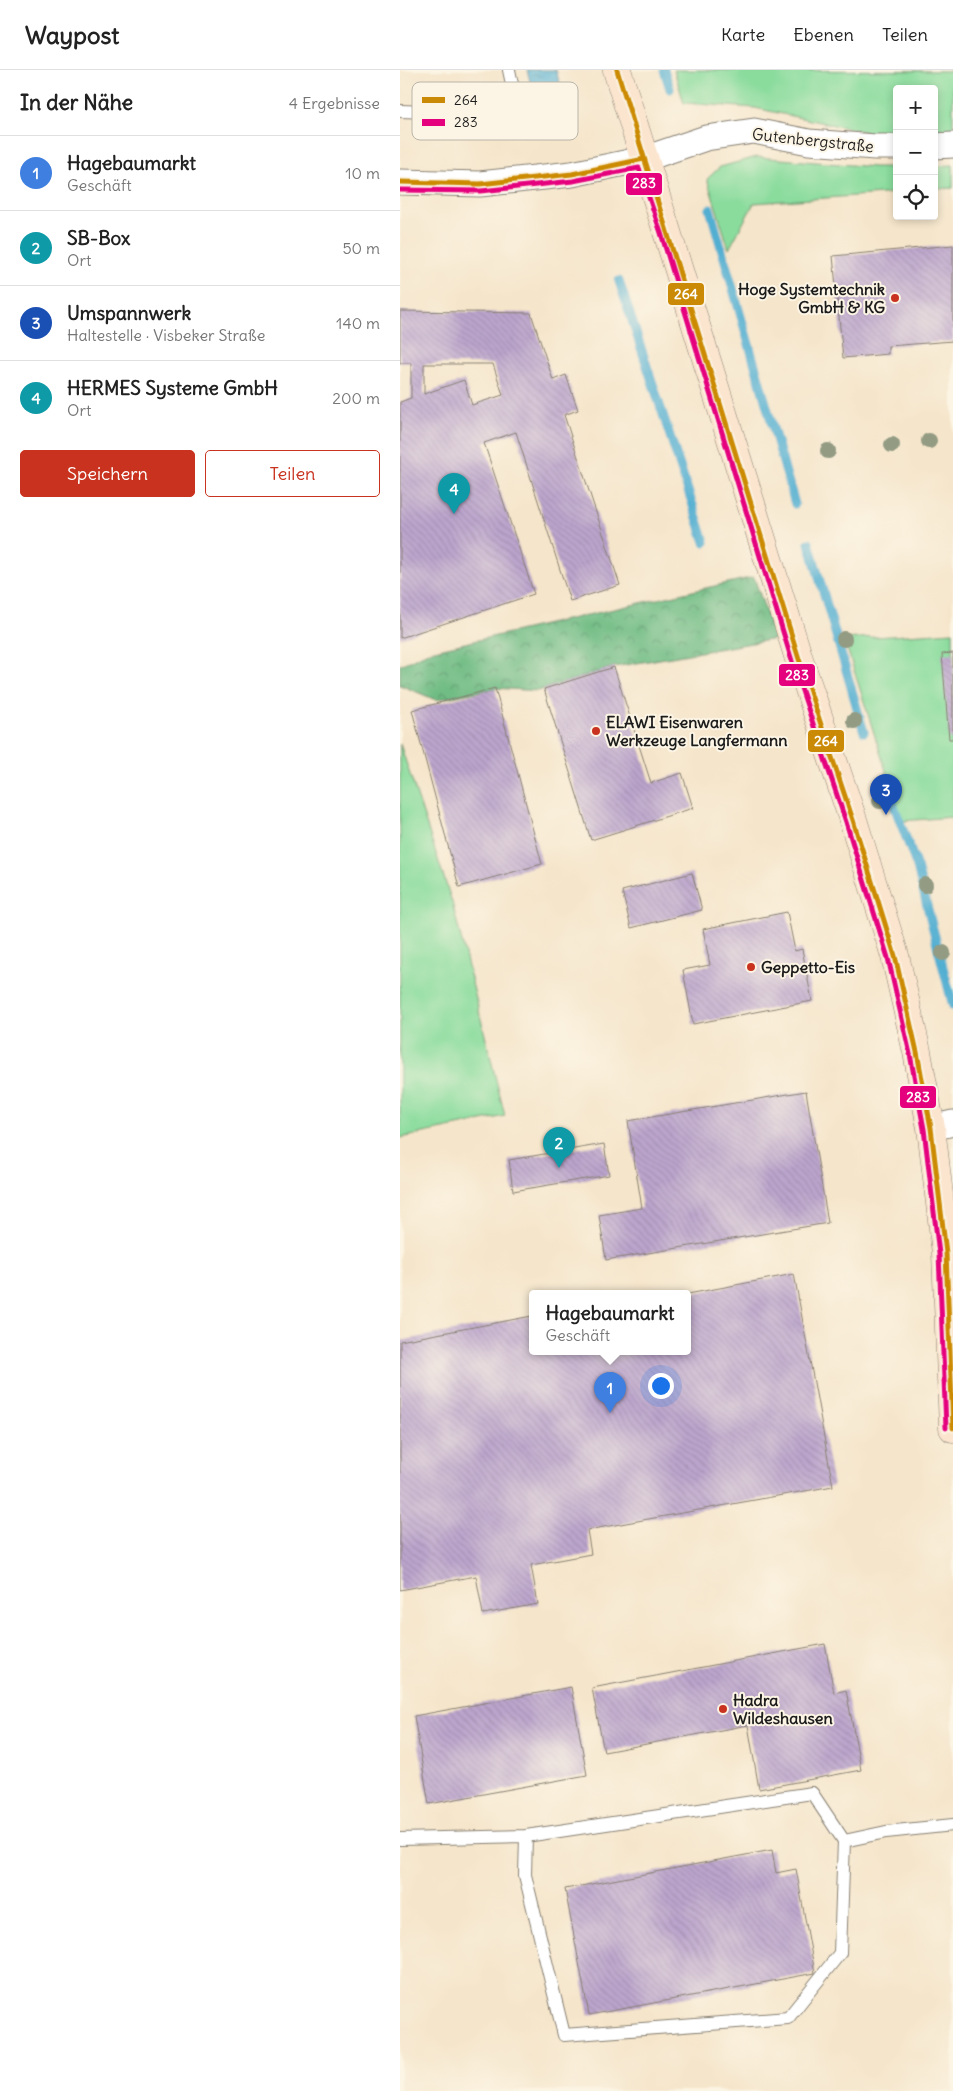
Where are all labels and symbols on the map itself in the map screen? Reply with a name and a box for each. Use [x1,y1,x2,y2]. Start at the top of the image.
legend [412,82,578,140]
text: 264 [454,91,478,109]
text: 283 [454,113,478,131]
street label: Gutenbergstraße [751,124,875,156]
line badge: 283 [625,172,663,196]
text: 283 [632,174,656,192]
place label: Hoge Systemtechnik GmbH & KG [738,279,885,317]
line badge: 264 [667,282,705,306]
text: 264 [674,285,698,303]
marker: Hoge Systemtechnik GmbH & KG [889,292,901,304]
pin: 4 [438,473,470,514]
line badge: 283 [778,663,816,687]
text: 283 [785,666,809,684]
place label: ELAWI Eisenwaren Werkzeuge Langfermann [606,712,788,751]
marker: ELAWI Eisenwaren Werkzeuge Langfermann [590,725,602,737]
line badge: 264 [807,729,845,753]
text: 264 [814,732,838,750]
pin: 3 [870,774,902,815]
place label: Geppetto-Eis [761,957,855,978]
marker: Geppetto-Eis [745,961,757,973]
line badge: 283 [899,1085,937,1109]
text: 283 [906,1088,930,1106]
pin: 2 [543,1127,575,1168]
pin: 1 [594,1372,626,1413]
your location [648,1373,674,1399]
place label: Hadra Wildeshausen [733,1690,833,1728]
marker: Hadra Wildeshausen [717,1703,729,1715]

